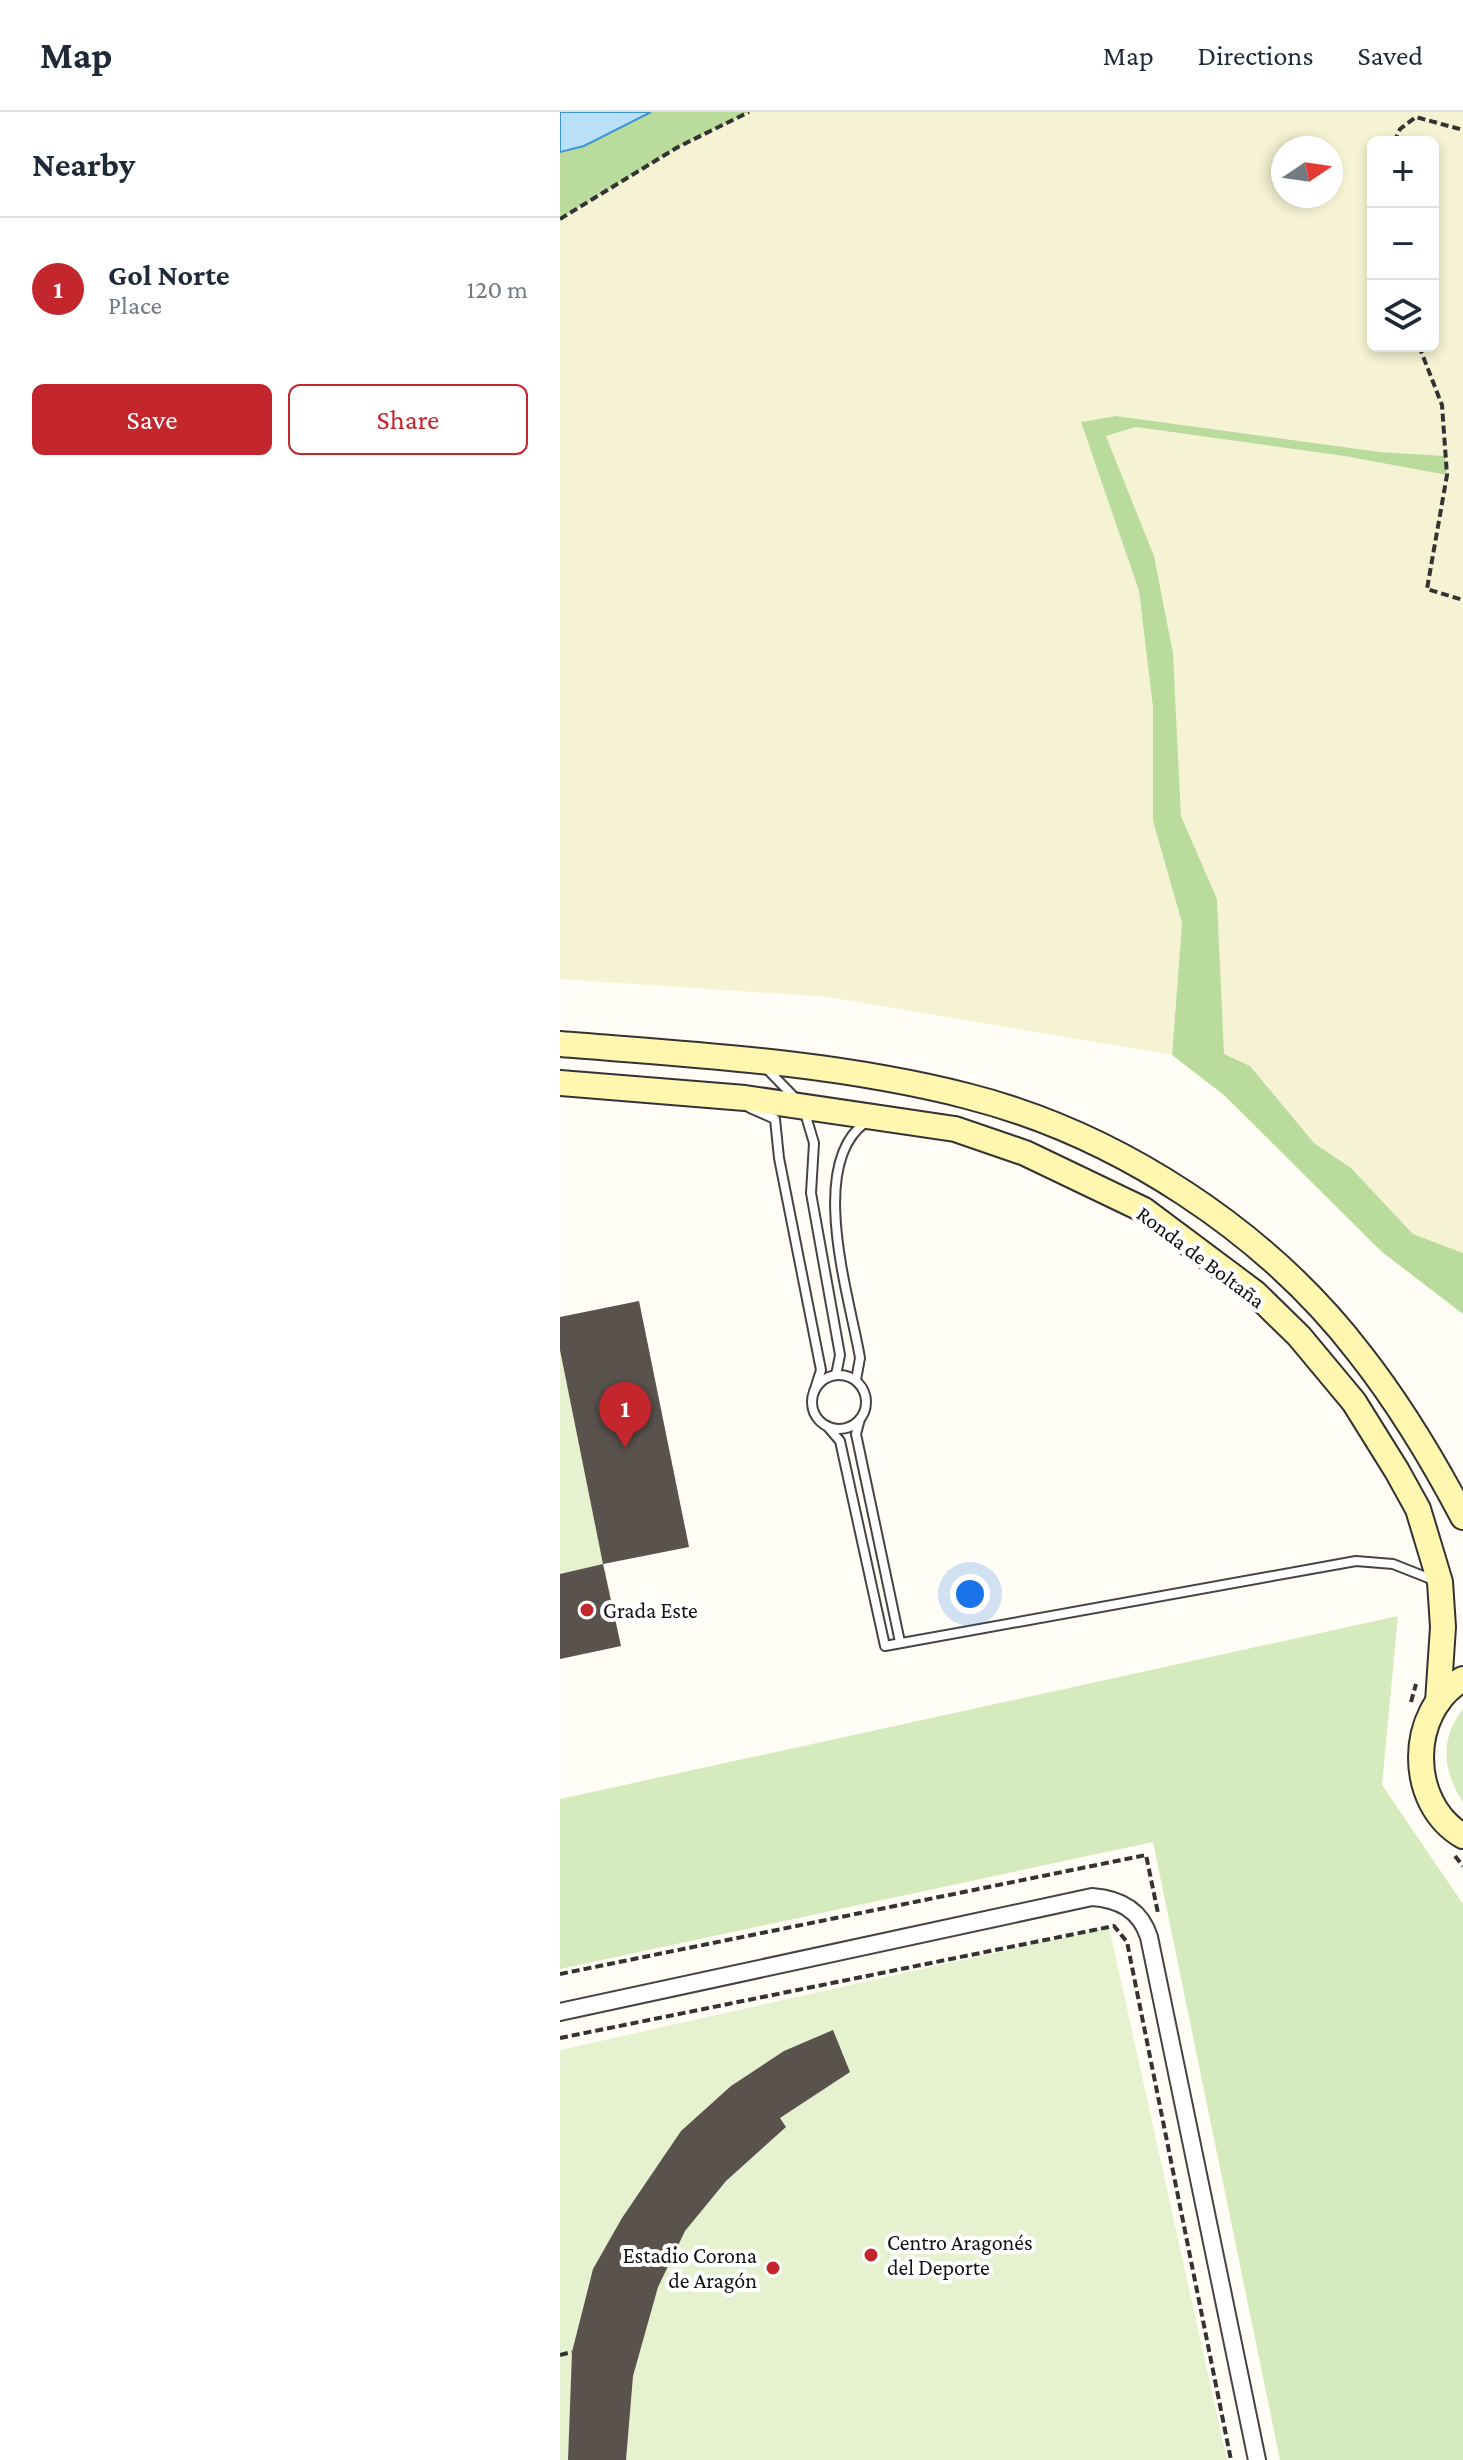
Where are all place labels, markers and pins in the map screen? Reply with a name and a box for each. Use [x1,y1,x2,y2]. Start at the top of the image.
pin: 1 [599,1382,651,1448]
place label: Grada Este [603,1598,698,1623]
marker: Grada Este [578,1601,596,1619]
place label: Centro Aragonés del Deporte [887,2230,1033,2280]
place label: Estadio Corona de Aragón [623,2243,757,2293]
marker: Centro Aragonés del Deporte [862,2246,880,2264]
marker: Estadio Corona de Aragón [764,2259,782,2277]

